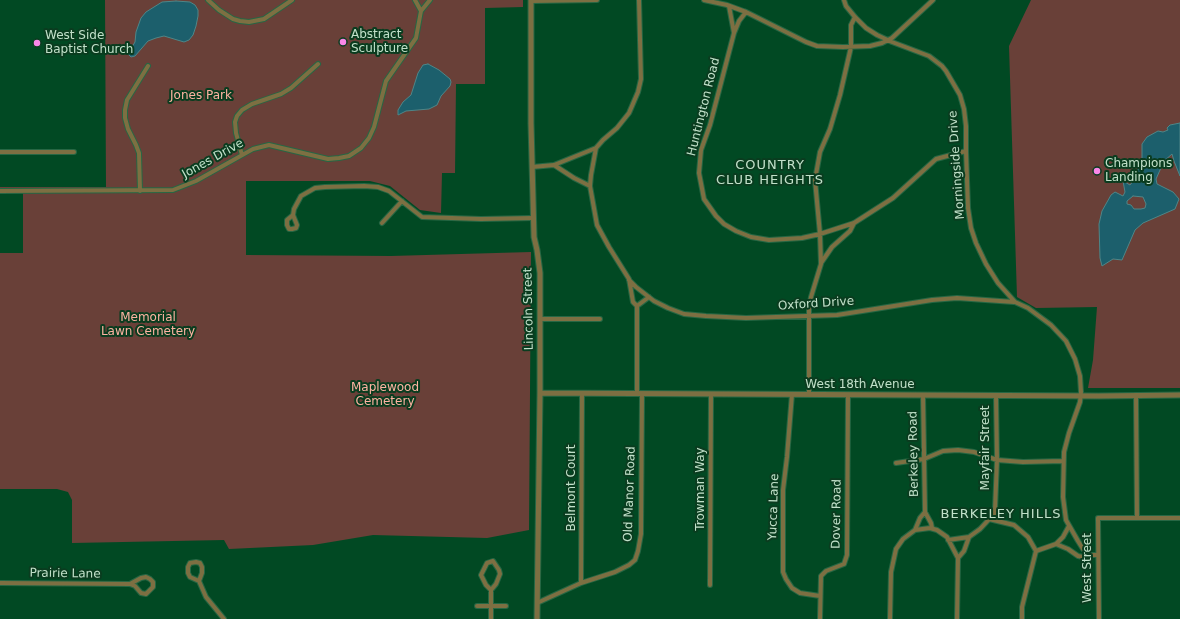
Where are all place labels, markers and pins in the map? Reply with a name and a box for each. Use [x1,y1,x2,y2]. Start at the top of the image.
place label: Abstract Sculpture [351,28,408,56]
place label: West Side Baptist Church [45,29,133,57]
marker: Abstract Sculpture [338,37,348,47]
marker: West Side Baptist Church [32,38,42,48]
place label: Champions Landing [1105,157,1172,185]
marker: Champions Landing [1092,166,1102,176]

